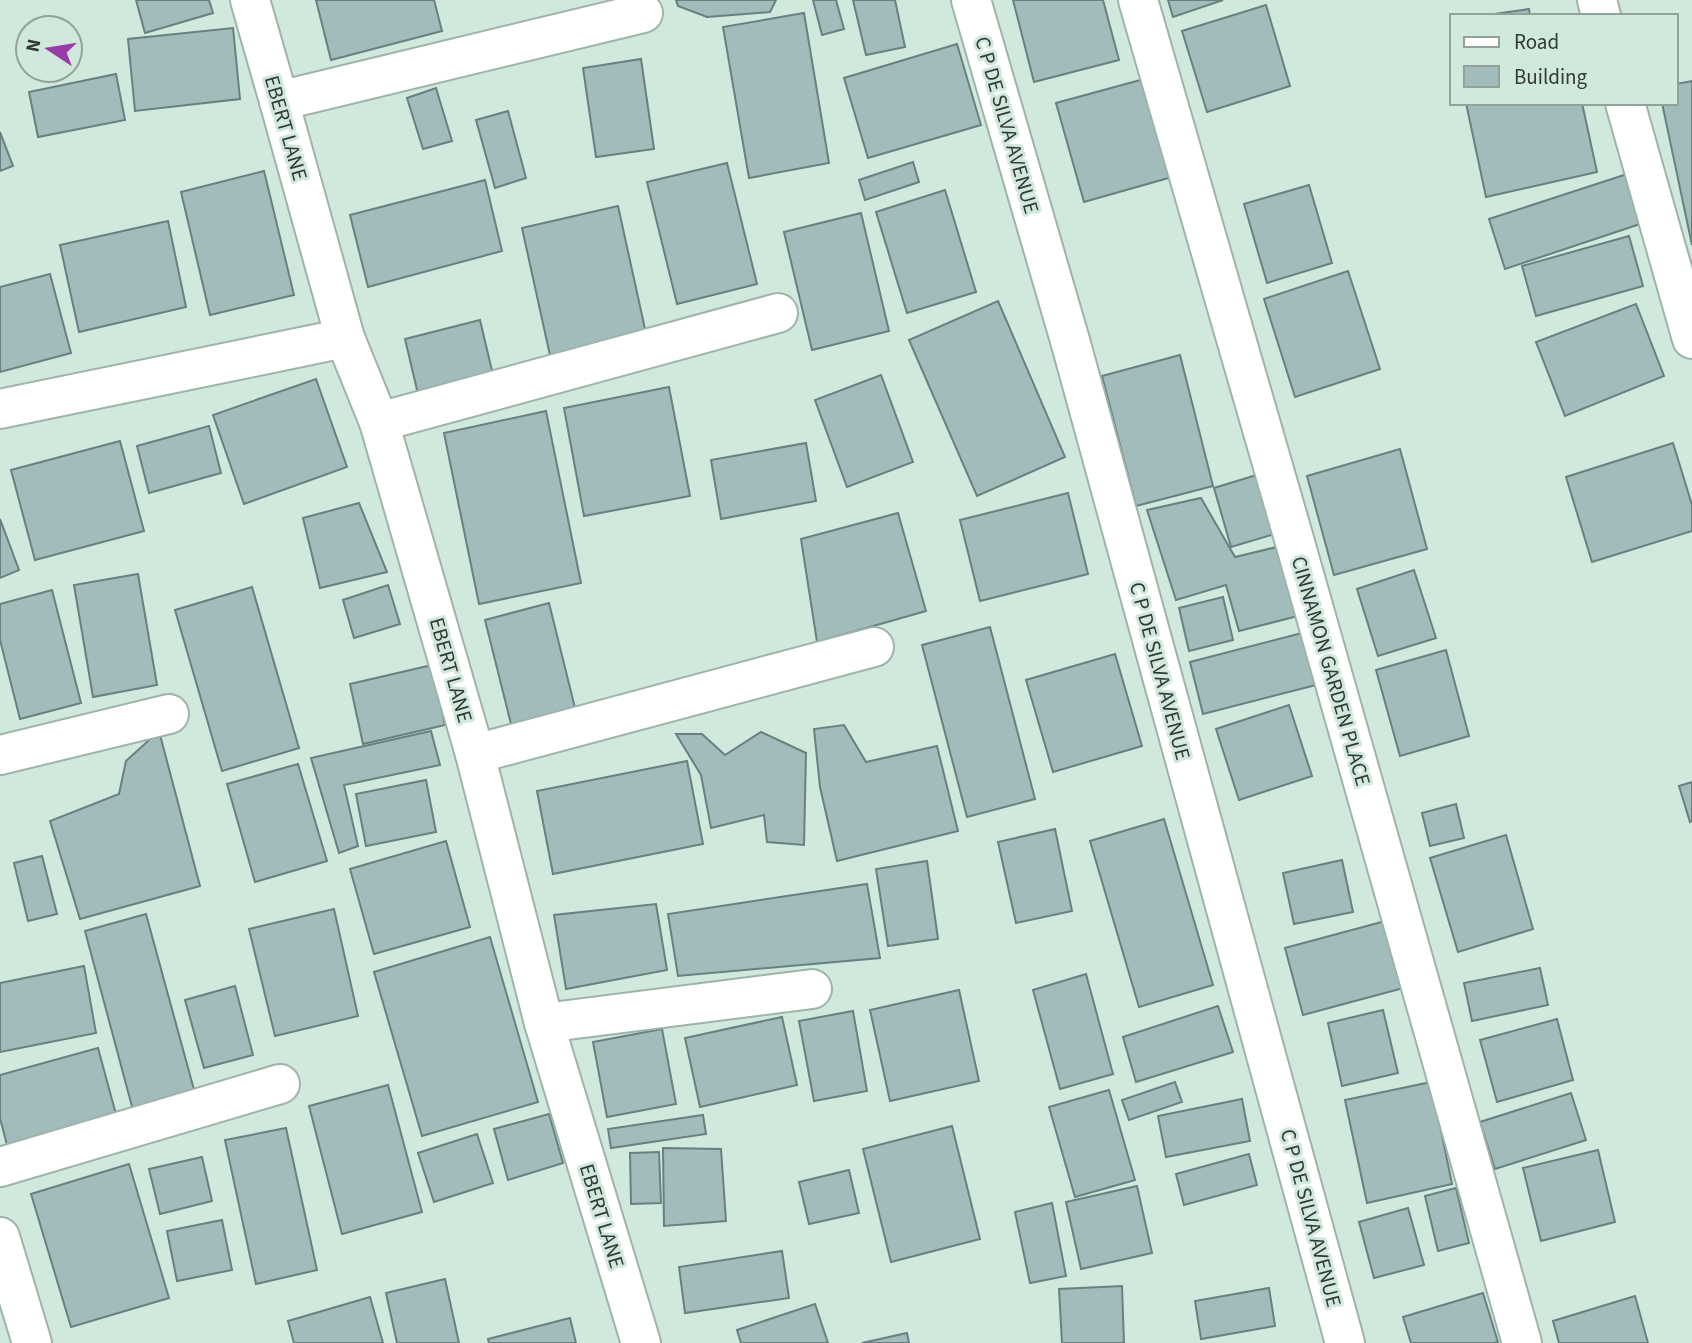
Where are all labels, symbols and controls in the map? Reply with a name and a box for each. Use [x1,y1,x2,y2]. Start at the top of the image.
north arrow [14,14,84,84]
legend [1450,14,1678,105]
text: Road [1514,27,1559,57]
street label: C P DE SILVA AVENUE [967,33,1047,217]
text: N [19,37,48,55]
text: Building [1514,62,1588,92]
street label: EBERT LANE [257,72,315,184]
street label: CINNAMON GARDEN PLACE [1284,553,1378,789]
street label: C P DE SILVA AVENUE [1122,579,1198,763]
street label: EBERT LANE [422,614,480,726]
street label: C P DE SILVA AVENUE [1273,1126,1349,1310]
street label: EBERT LANE [572,1160,632,1272]

